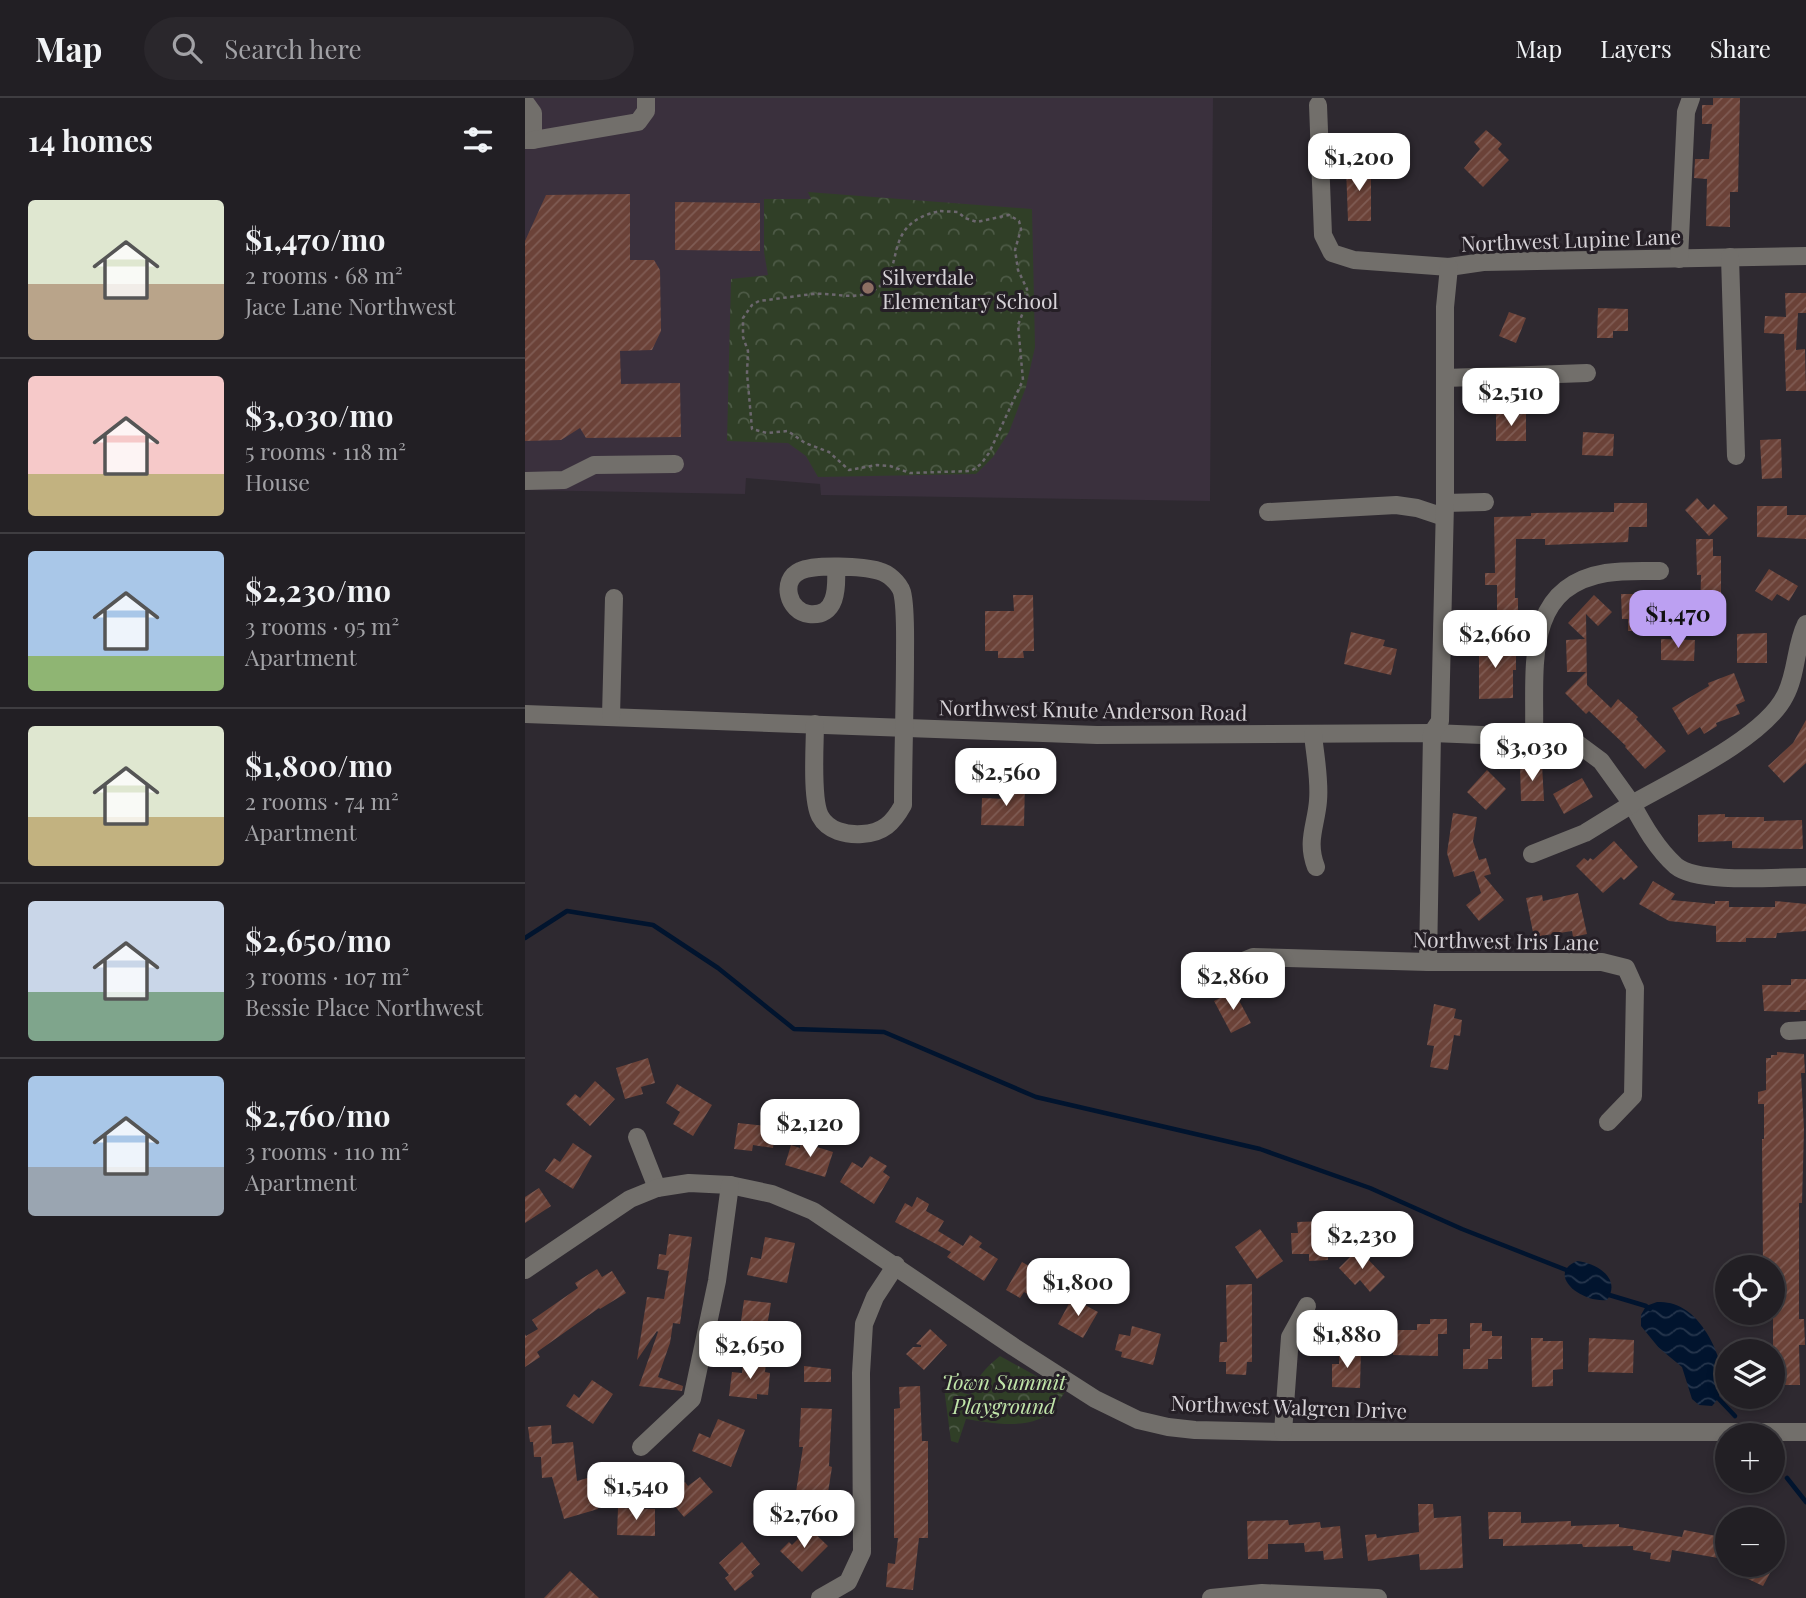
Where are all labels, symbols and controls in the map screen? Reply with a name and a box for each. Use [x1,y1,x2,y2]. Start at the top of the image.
search box [144,17,634,80]
text: Map [35,26,102,70]
icon: search [168,29,206,67]
text: Search here [224,31,362,66]
text: Map [1516,32,1562,64]
text: Layers [1600,32,1672,64]
text: Share [1710,32,1771,64]
text: 14 homes [28,120,153,160]
icon: filters [459,121,497,159]
pin: $1,200 [1302,134,1416,193]
text: $1,200 [1324,140,1394,171]
text: $1,470/mo [245,219,385,259]
street label: Northwest Lupine Lane [1460,221,1682,257]
icon: home [84,228,168,312]
text: 2 rooms · 68 m² [245,259,403,290]
place label: Silverdale Elementary School [882,262,1058,314]
marker: Silverdale Elementary School [860,280,876,296]
text: Jace Lane Northwest [245,290,456,321]
pin: $2,510 [1454,368,1568,428]
text: $2,510 [1478,375,1544,406]
text: $3,030/mo [245,395,393,435]
icon: home [84,404,168,488]
text: 5 rooms · 118 m² [245,435,406,466]
text: House [245,466,310,497]
text: $2,230/mo [245,570,391,610]
icon: home [84,579,168,663]
pin: $1,470 [1621,590,1735,650]
text: $1,470 [1645,597,1711,628]
text: 3 rooms · 95 m² [245,610,399,641]
pin: $2,660 [1438,610,1552,670]
text: $2,660 [1459,617,1531,648]
text: Apartment [245,641,357,672]
street label: Northwest Knute Anderson Road [938,692,1248,726]
pin: $3,030 [1475,724,1589,783]
text: $3,030 [1496,730,1568,761]
text: $1,800/mo [245,745,393,785]
pin: $2,560 [949,748,1063,808]
icon: home [84,754,168,838]
text: $2,560 [971,755,1041,786]
text: 2 rooms · 74 m² [245,785,399,816]
text: Apartment [245,816,357,847]
text: $2,650/mo [245,920,391,960]
street label: Northwest Iris Lane [1413,924,1599,956]
icon: home [84,929,168,1013]
pin: $2,860 [1176,953,1290,1012]
text: $2,860 [1197,959,1269,990]
text: 3 rooms · 107 m² [245,960,410,991]
text: Bessie Place Northwest [245,991,483,1022]
text: $2,760/mo [245,1095,390,1135]
pin: $2,120 [753,1100,867,1159]
icon: home [84,1104,168,1188]
text: $2,120 [776,1106,844,1137]
text: 3 rooms · 110 m² [245,1135,409,1166]
text: Apartment [245,1166,357,1197]
pin: $2,230 [1305,1212,1419,1271]
text: $2,230 [1327,1218,1397,1249]
map controls [1715,1255,1785,1577]
button: locate [1715,1255,1785,1325]
pin: $1,800 [1021,1258,1135,1318]
text: $1,800 [1043,1265,1113,1296]
pin: $1,880 [1290,1310,1404,1370]
text: $1,880 [1313,1317,1381,1348]
pin: $2,650 [693,1322,807,1381]
text: $2,650 [715,1328,785,1359]
button: layers [1715,1339,1785,1409]
park label: Town Summit Playground [942,1367,1067,1419]
street label: Northwest Walgren Drive [1170,1388,1408,1424]
button: + [1715,1423,1785,1493]
pin: $1,540 [579,1462,693,1522]
text: $1,540 [603,1469,669,1500]
pin: $2,760 [747,1490,861,1550]
text: $2,760 [769,1497,839,1528]
button: − [1715,1507,1785,1577]

